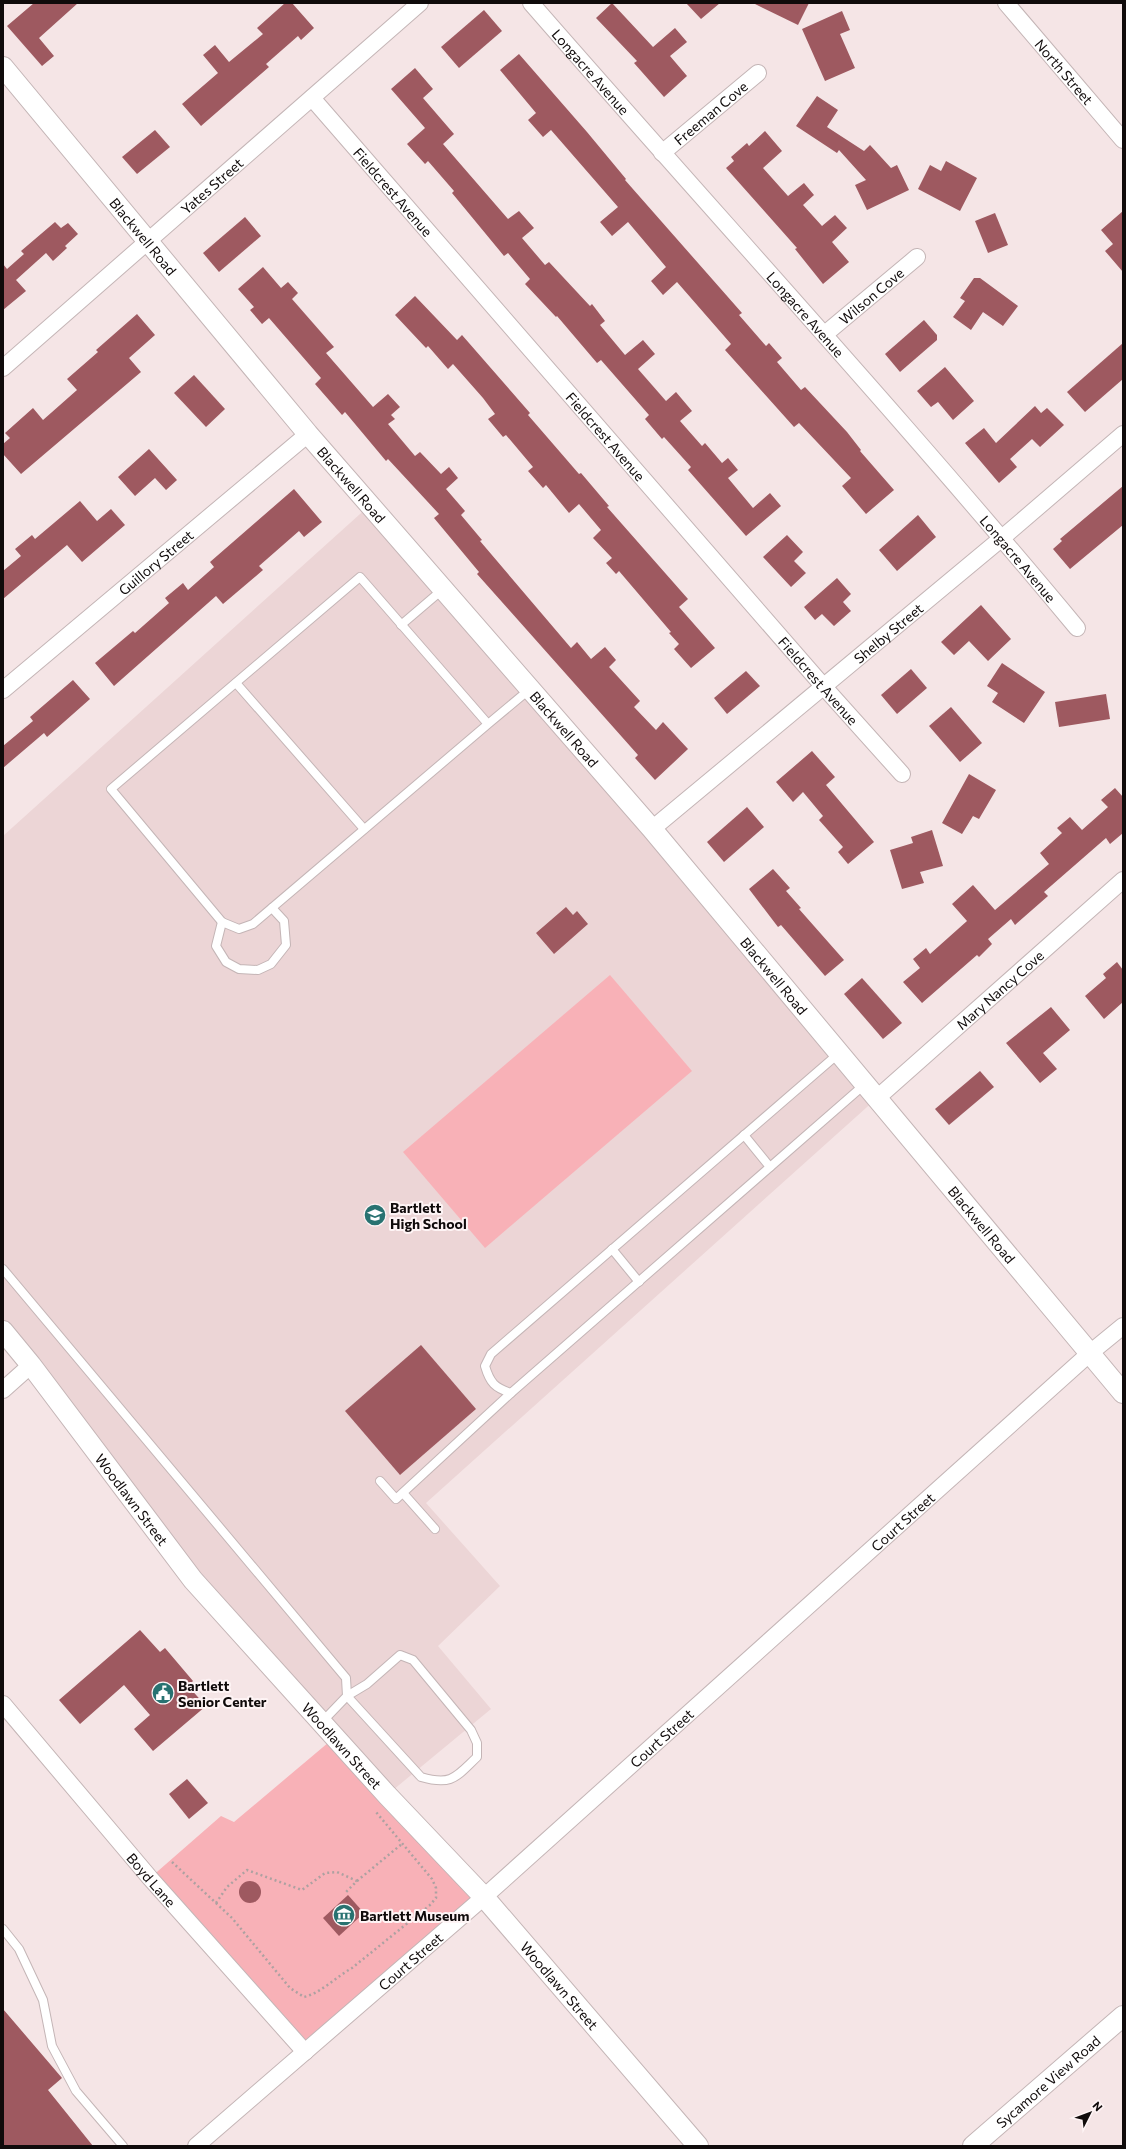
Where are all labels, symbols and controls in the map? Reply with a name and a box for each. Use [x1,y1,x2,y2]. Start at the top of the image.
street label: Longacre Avenue [549,25,633,118]
street label: North Street [1032,35,1097,108]
street label: Freeman Cove [670,77,751,148]
street label: Fieldcrest Avenue [350,144,436,239]
street label: Yates Street [177,154,246,217]
street label: Blackwell Road [107,194,181,278]
street label: Wilson Cove [835,264,907,327]
street label: Longacre Avenue [764,268,848,360]
street label: Fieldcrest Avenue [563,388,649,484]
street label: Blackwell Road [314,443,390,526]
street label: Longacre Avenue [977,512,1060,605]
street label: Guillory Street [115,526,196,598]
street label: Shelby Street [850,599,926,666]
street label: Fieldcrest Avenue [775,633,862,728]
street label: Blackwell Road [527,687,602,770]
street label: Blackwell Road [737,934,812,1018]
street label: Mary Nancy Cove [952,946,1047,1033]
street label: Blackwell Road [945,1182,1019,1266]
place label: Bartlett High School [390,1199,467,1232]
school or university icon: Bartlett High School [362,1202,388,1228]
street label: Woodlawn Street [92,1450,172,1549]
street label: Court Street [867,1488,938,1554]
place label: Bartlett Senior Center [178,1677,267,1710]
public building icon: Bartlett Senior Center [150,1680,176,1706]
street label: Woodlawn Street [299,1699,386,1792]
street label: Court Street [626,1705,697,1771]
street label: Boyd Lane [124,1849,180,1910]
museum icon: Bartlett Museum [331,1902,357,1928]
place label: Bartlett Museum [360,1907,469,1924]
street label: Court Street [374,1928,446,1993]
street label: Woodlawn Street [517,1938,602,2033]
street label: Sycamore View Road [992,2031,1103,2131]
north arrow [1070,2093,1110,2133]
text: N [1090,2099,1105,2113]

